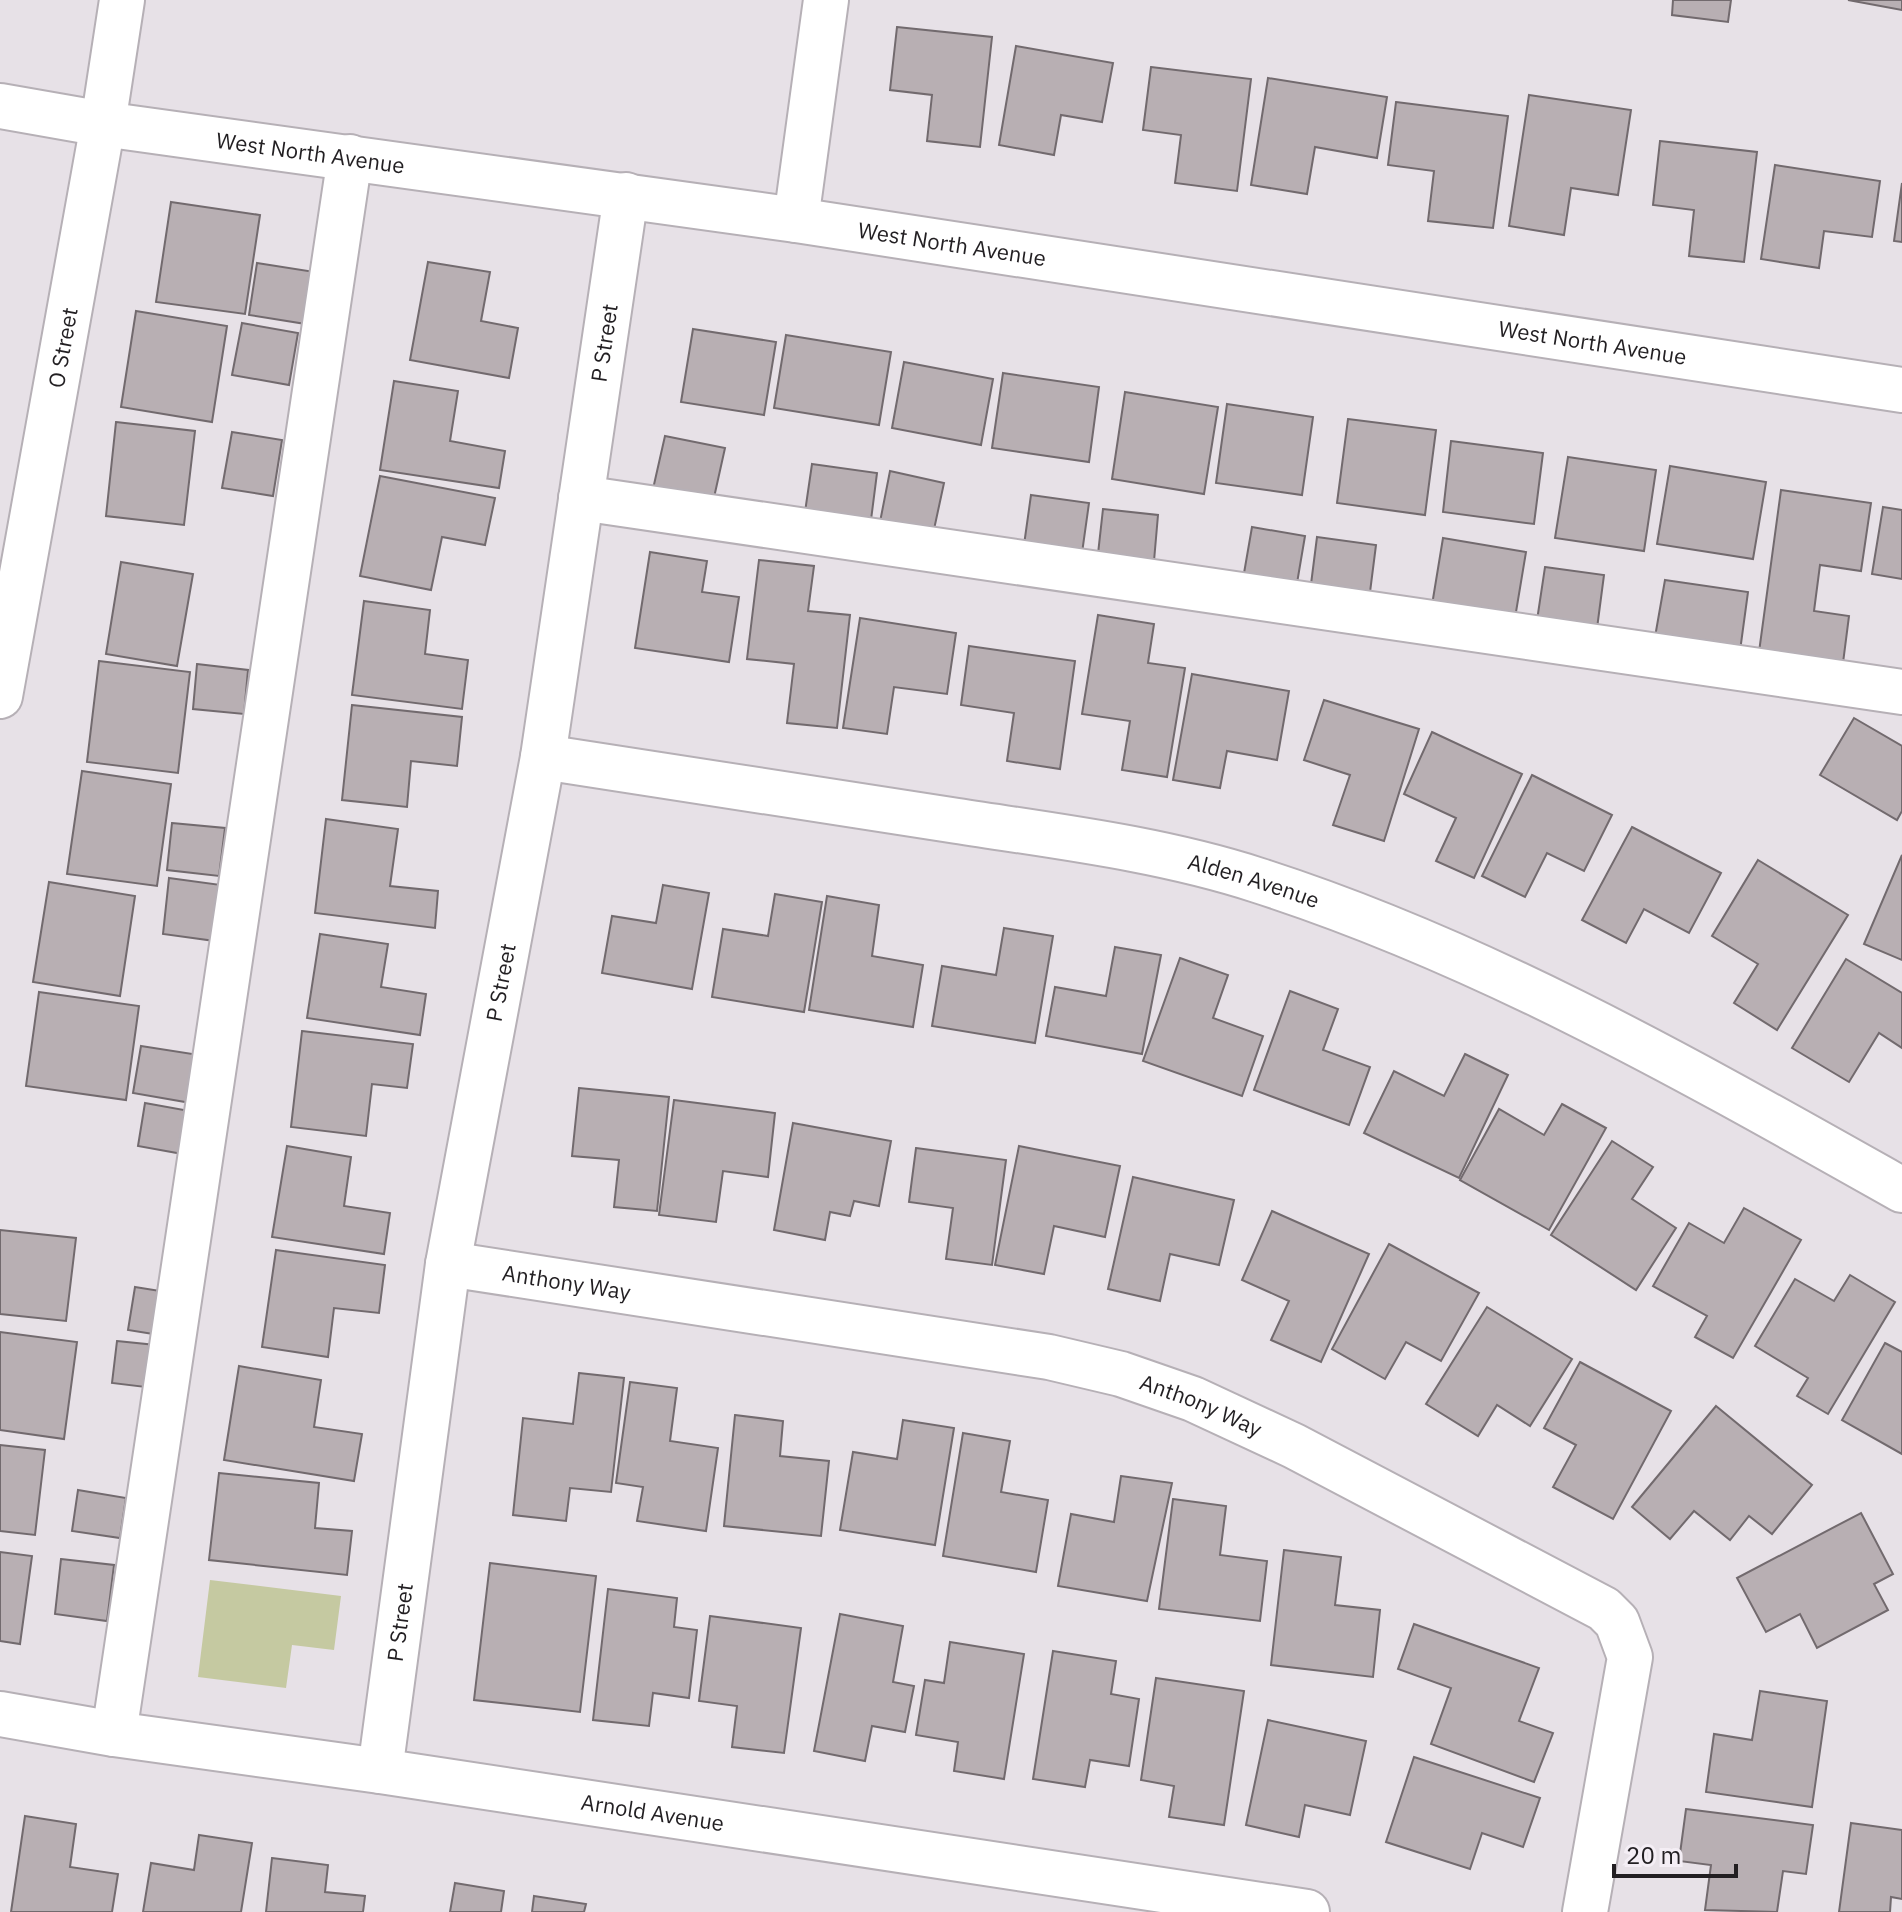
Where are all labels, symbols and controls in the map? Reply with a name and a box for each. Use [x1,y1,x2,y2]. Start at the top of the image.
street label: West North Avenue [215,125,407,180]
street label: West North Avenue [856,215,1048,272]
street label: P Street [584,302,624,384]
street label: O Street [41,305,84,390]
street label: West North Avenue [1497,313,1689,371]
street label: Alden Avenue [1185,846,1324,914]
street label: P Street [479,941,522,1024]
street label: Anthony Way [500,1258,633,1306]
street label: Anthony Way [1136,1367,1267,1443]
street label: P Street [380,1581,419,1663]
street label: Arnold Avenue [579,1787,726,1837]
scale bar [1614,1828,1736,1878]
text: 20 m [1626,1839,1681,1871]

